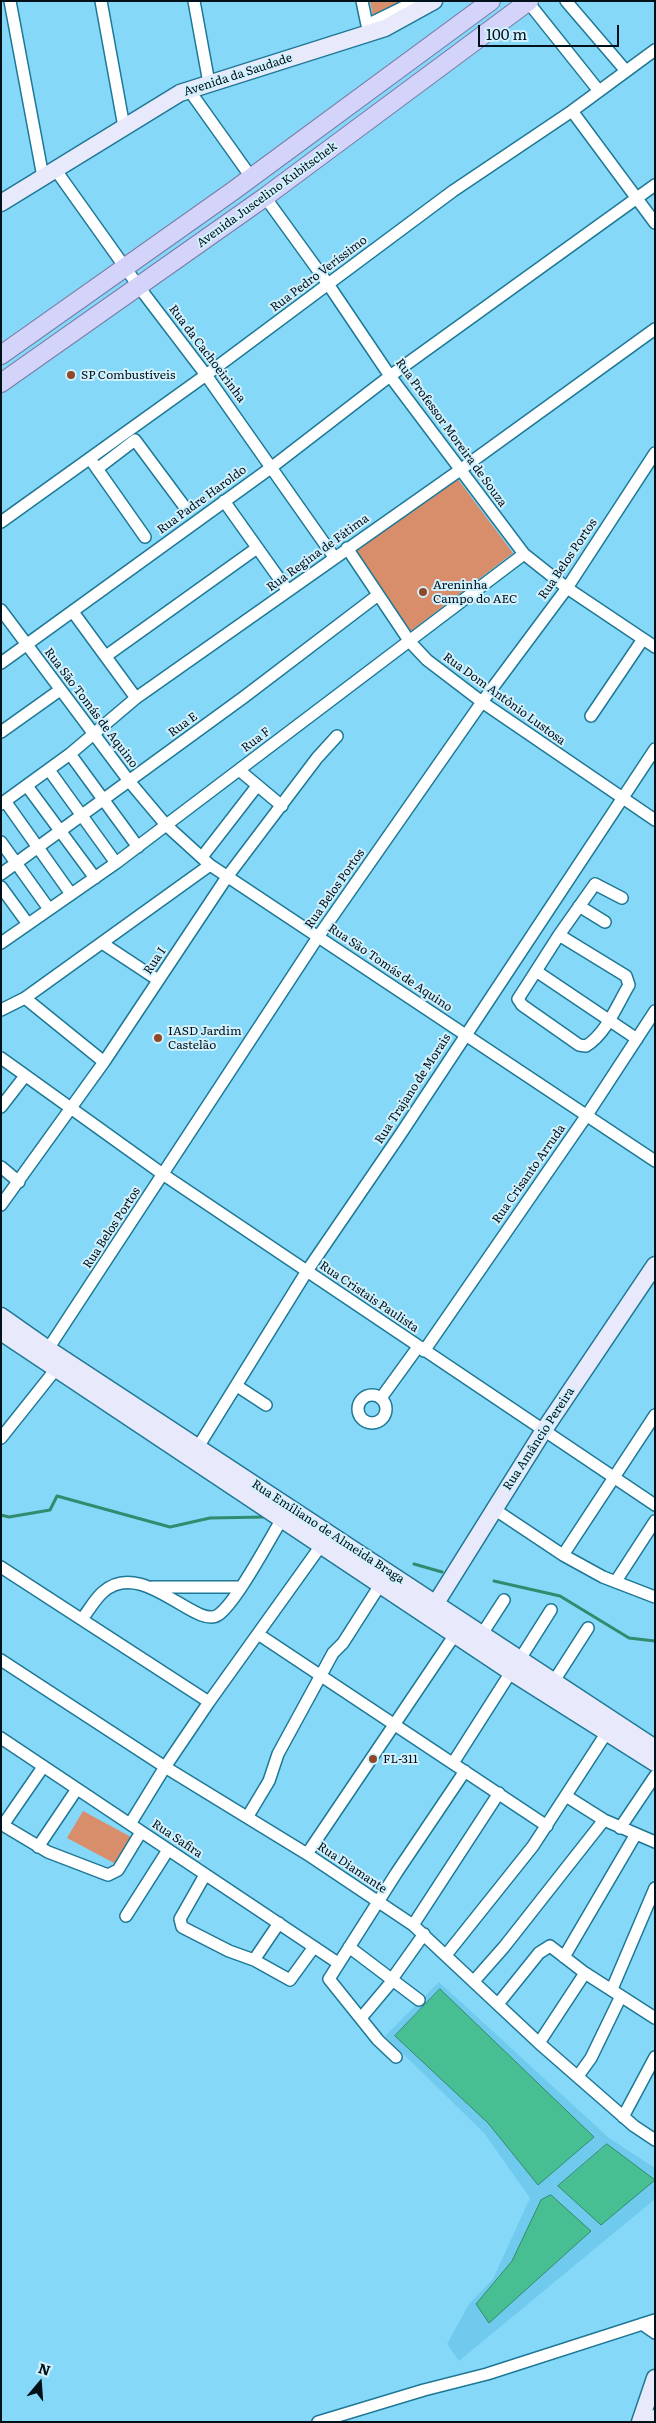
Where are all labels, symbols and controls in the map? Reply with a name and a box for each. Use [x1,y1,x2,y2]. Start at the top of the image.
scale bar [481,15,622,47]
text: 100 m [486,22,527,45]
street label: Avenida da Saudade [182,51,294,99]
street label: Avenida Juscelino Kubitschek [194,139,340,251]
street label: Rua Pedro Veríssimo [268,233,370,315]
street label: Rua da Cachoeirinha [166,302,248,406]
street label: Rua Professor Moreira de Souza [392,356,510,510]
place label: SP Combustíveis [81,368,175,382]
marker: SP Combustíveis [65,369,77,381]
street label: Rua Padre Haroldo [155,463,249,537]
street label: Rua Regina de Fátima [264,511,372,595]
street label: Rua Belos Portos [536,516,600,602]
place label: Areninha Campo do AEC [433,578,517,606]
marker: Areninha Campo do AEC [417,586,429,598]
street label: Rua São Tomás de Aquino [41,645,141,771]
street label: Rua Dom Antônio Lustosa [440,650,568,748]
street label: Rua E [166,710,200,740]
street label: Rua F [239,725,273,755]
street label: Rua Belos Portos [302,846,368,932]
street label: Rua São Tomás de Aquino [325,921,455,1015]
street label: Rua I [141,945,169,977]
place label: IASD Jardim Castelão [168,1024,242,1052]
street label: Rua Trajano de Morais [372,1031,454,1147]
marker: IASD Jardim Castelão [152,1032,164,1044]
street label: Rua Crisanto Arruda [489,1122,569,1226]
street label: Rua Belos Portos [80,1185,144,1271]
street label: Rua Cristais Paulista [317,1258,421,1336]
street label: Rua Amâncio Pereira [500,1385,578,1493]
street label: Rua Emíliano de Almeida Braga [249,1477,407,1587]
place label: FL-311 [383,1752,418,1766]
marker: FL-311 [367,1753,379,1765]
street label: Rua Safira [149,1817,205,1861]
street label: Rua Diamante [315,1839,389,1897]
text: N [36,2357,53,2380]
north arrow [15,2358,65,2408]

